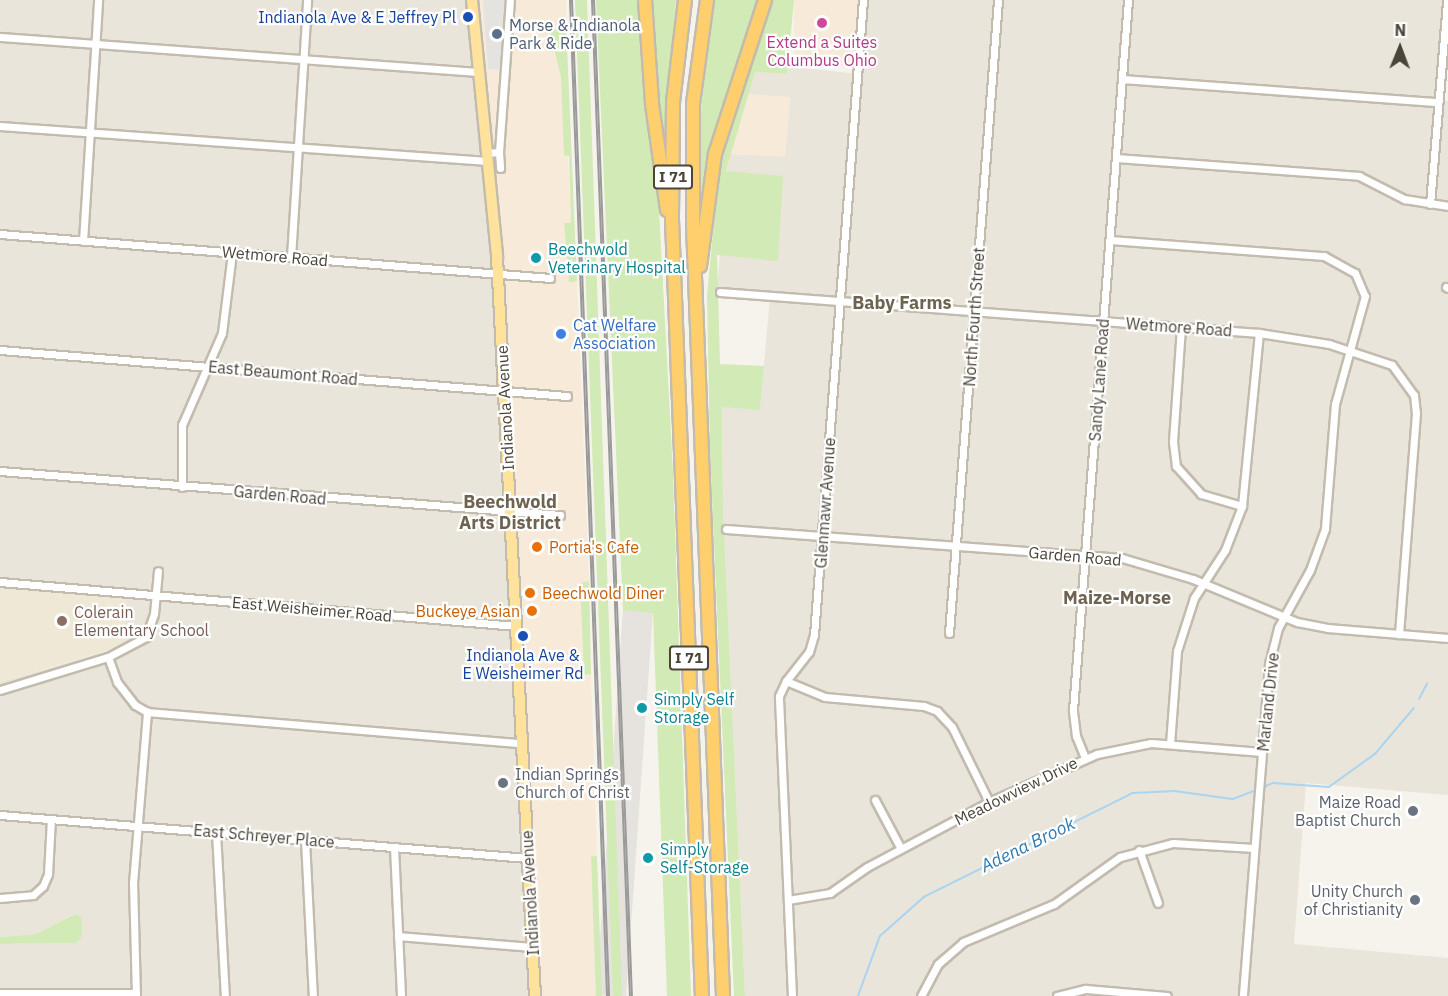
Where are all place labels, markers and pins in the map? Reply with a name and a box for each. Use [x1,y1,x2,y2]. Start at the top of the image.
place label: Indianola Ave & E Jeffrey Pl [258,7,456,27]
marker: Indianola Ave & E Jeffrey Pl [461,10,475,24]
place label: Morse & Indianola Park & Ride [509,15,640,53]
marker: Extend a Suites Columbus Ohio [815,16,829,30]
marker: Morse & Indianola Park & Ride [490,27,504,41]
place label: Extend a Suites Columbus Ohio [767,32,877,70]
place label: Beechwold Veterinary Hospital [548,239,686,277]
marker: Beechwold Veterinary Hospital [529,251,543,265]
place label: Cat Welfare Association [573,315,656,353]
marker: Cat Welfare Association [554,327,568,341]
place label: Portia's Cafe [549,537,639,557]
marker: Portia's Cafe [530,540,544,554]
place label: Beechwold Diner [542,583,664,603]
marker: Beechwold Diner [523,586,537,600]
place label: Buckeye Asian [415,601,520,621]
place label: Colerain Elementary School [74,602,209,640]
marker: Buckeye Asian [525,604,539,618]
marker: Colerain Elementary School [55,614,69,628]
marker: Indianola Ave & E Weisheimer Rd [516,629,530,643]
place label: Indianola Ave & E Weisheimer Rd [462,645,584,683]
place label: Simply Self Storage [654,689,734,727]
marker: Simply Self Storage [635,701,649,715]
place label: Indian Springs Church of Christ [515,764,630,802]
marker: Indian Springs Church of Christ [496,776,510,790]
place label: Maize Road Baptist Church [1295,792,1401,830]
marker: Maize Road Baptist Church [1406,804,1420,818]
place label: Simply Self-Storage [660,839,749,877]
marker: Simply Self-Storage [641,851,655,865]
place label: Unity Church of Christianity [1304,881,1403,919]
marker: Unity Church of Christianity [1408,893,1422,907]

